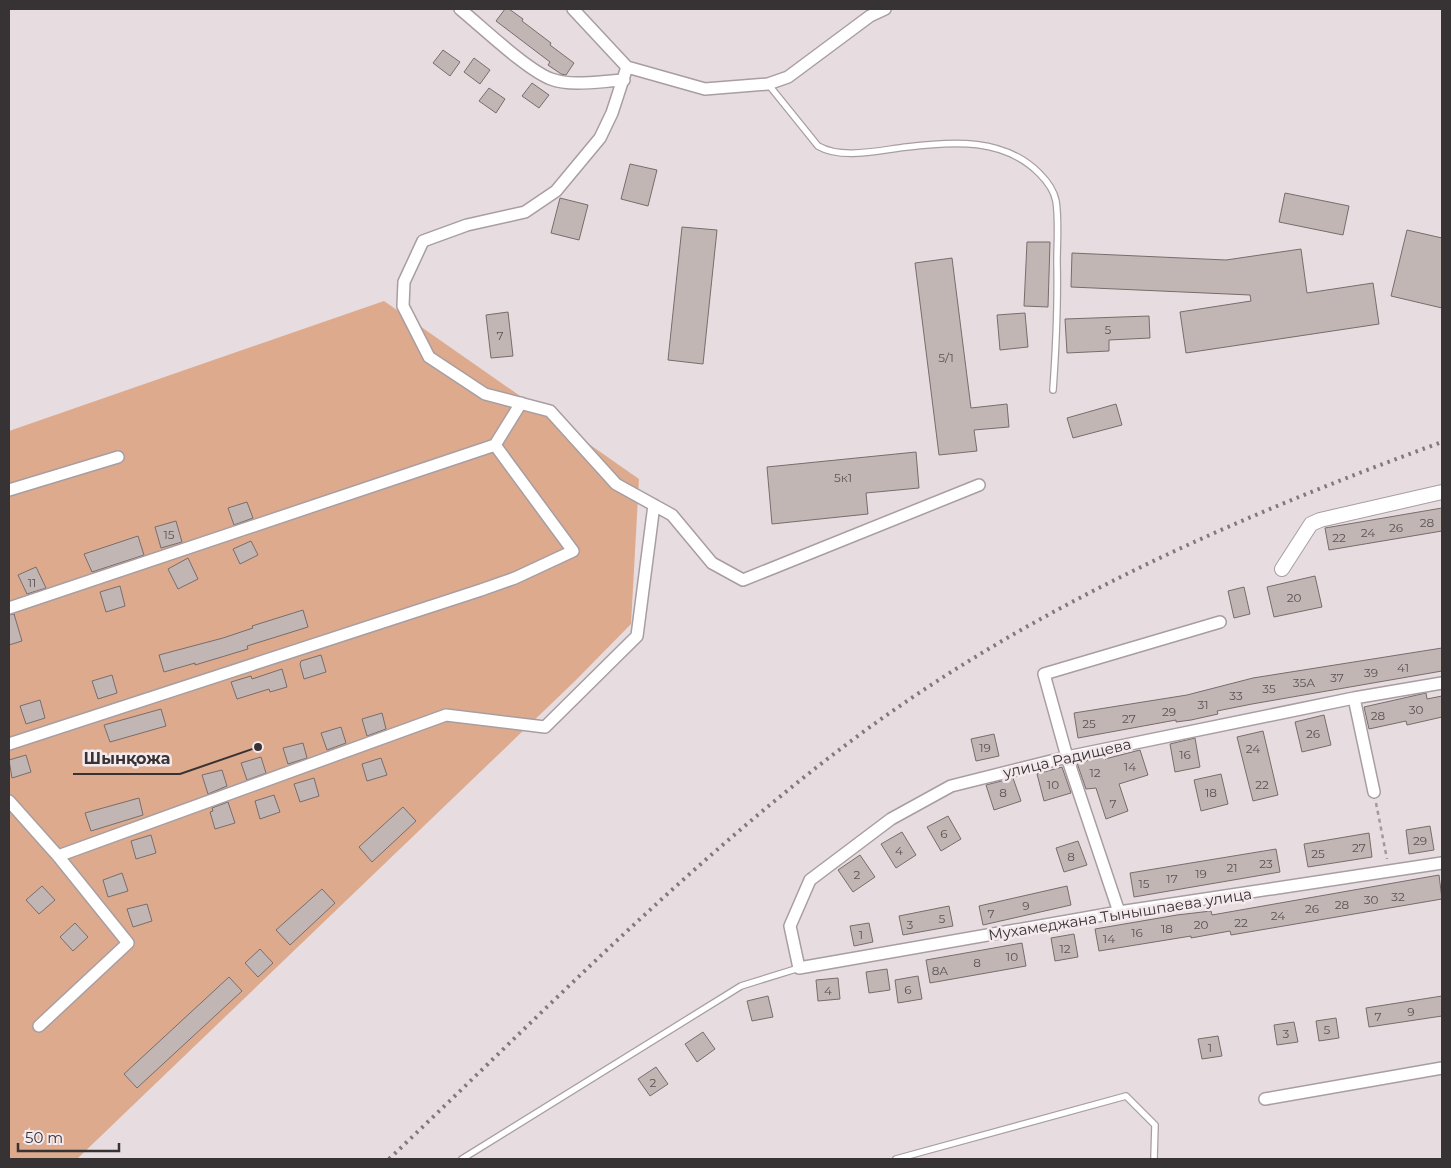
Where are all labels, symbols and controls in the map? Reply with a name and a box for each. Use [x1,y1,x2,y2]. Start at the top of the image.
house number: 5 [1105,322,1112,337]
house number: 7 [496,328,504,343]
house number: 5/1 [938,350,954,365]
house number: 5к1 [834,470,852,485]
house number: 28 [1420,515,1435,530]
house number: 26 [1389,520,1403,535]
house number: 24 [1361,525,1375,540]
house number: 15 [163,527,175,542]
house number: 22 [1332,530,1346,545]
house number: 11 [28,575,36,590]
house number: 20 [1287,590,1301,605]
house number: 41 [1397,660,1409,675]
house number: 39 [1364,665,1378,680]
house number: 37 [1330,670,1344,685]
house number: 35А [1293,675,1315,690]
house number: 35 [1262,681,1276,696]
house number: 33 [1229,688,1243,703]
house number: 31 [1197,697,1209,712]
house number: 30 [1409,702,1423,717]
house number: 29 [1162,704,1176,719]
house number: 28 [1371,708,1386,723]
house number: 27 [1122,711,1136,726]
house number: 25 [1082,716,1096,731]
house number: 26 [1306,726,1320,741]
street label: улица Радищева [1000,734,1133,782]
house number: 19 [979,740,991,755]
house number: 24 [1246,741,1260,756]
callout: Шынқожа [73,743,180,774]
house number: 16 [1179,747,1191,762]
text: Шынқожа [84,749,170,768]
house number: 14 [1124,759,1136,774]
house number: 12 [1089,765,1101,780]
house number: 10 [1047,777,1059,792]
house number: 22 [1255,777,1269,792]
house number: 8 [999,785,1007,800]
house number: 18 [1205,785,1217,800]
house number: 7 [1109,796,1117,811]
house number: 6 [940,826,948,841]
house number: 29 [1413,833,1427,848]
house number: 27 [1352,840,1366,855]
house number: 4 [895,843,903,858]
house number: 25 [1311,846,1325,861]
house number: 8 [1067,849,1075,864]
house number: 23 [1259,856,1273,871]
house number: 21 [1226,860,1238,875]
house number: 19 [1195,866,1207,881]
house number: 2 [854,867,861,882]
house number: 17 [1166,871,1178,886]
house number: 15 [1138,876,1150,891]
street label: Мухамеджана Тынышпаева улица [987,884,1253,944]
house number: 32 [1391,889,1405,904]
house number: 30 [1364,892,1378,907]
house number: 28 [1335,897,1350,912]
house number: 9 [1022,898,1030,913]
house number: 26 [1305,901,1319,916]
house number: 7 [987,906,995,921]
house number: 24 [1271,908,1285,923]
house number: 5 [939,911,946,926]
house number: 22 [1234,915,1248,930]
house number: 3 [907,917,914,932]
house number: 20 [1194,917,1208,932]
house number: 18 [1161,921,1173,936]
house number: 16 [1131,925,1143,940]
house number: 1 [859,927,863,942]
house number: 14 [1103,931,1115,946]
house number: 12 [1059,941,1071,956]
house number: 10 [1006,949,1018,964]
house number: 8 [973,955,981,970]
house number: 8А [932,963,948,978]
house number: 6 [904,982,912,997]
house number: 4 [824,983,832,998]
house number: 9 [1407,1004,1415,1019]
house number: 7 [1374,1009,1382,1024]
house number: 5 [1324,1022,1331,1037]
house number: 3 [1283,1026,1290,1041]
house number: 1 [1208,1040,1212,1055]
house number: 2 [650,1075,657,1090]
scale bar [18,1120,119,1152]
text: 50 m [25,1128,63,1147]

